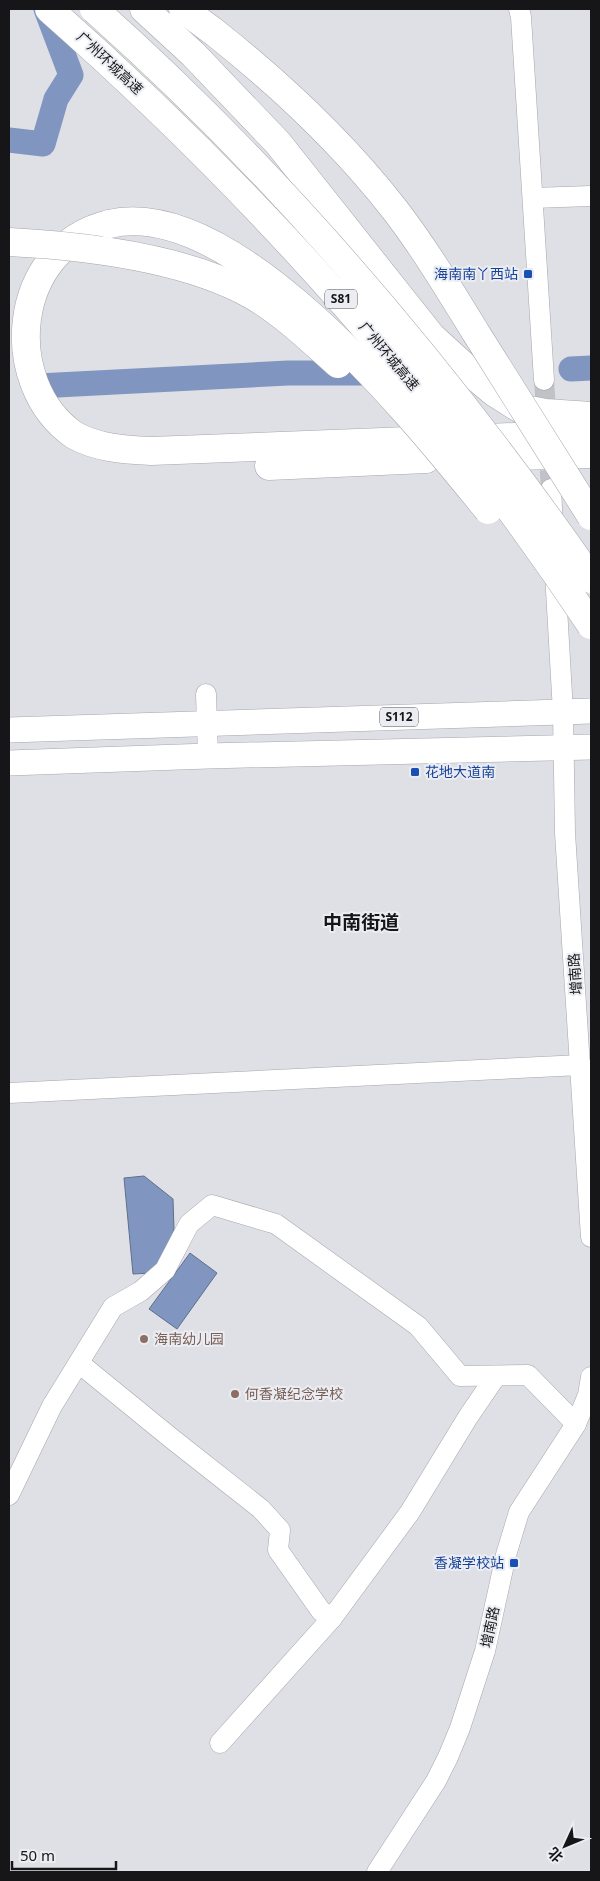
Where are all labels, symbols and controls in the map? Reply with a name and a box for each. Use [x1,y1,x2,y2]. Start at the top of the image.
street label: 广州环城高速 [73,27,148,98]
place label: 海南南丫西站 [434,264,518,283]
marker: 海南南丫西站 [522,268,534,280]
road number: S81 [325,290,357,308]
street label: 广州环城高速 [355,317,424,394]
road number: S112 [380,708,418,726]
place label: 花地大道南 [425,762,495,781]
marker: 花地大道南 [409,766,421,778]
district label: 中南街道 [323,909,399,935]
street label: 增南路 [564,952,585,996]
place label: 海南幼儿园 [154,1329,224,1348]
marker: 海南幼儿园 [138,1333,150,1345]
place label: 何香凝纪念学校 [245,1384,343,1403]
marker: 何香凝纪念学校 [229,1388,241,1400]
place label: 香凝学校站 [434,1553,504,1572]
marker: 香凝学校站 [508,1557,520,1569]
street label: 增南路 [476,1604,503,1649]
north arrow [540,1821,590,1871]
scale bar [12,1838,116,1870]
text: 北 [544,1844,567,1867]
text: 50 m [20,1845,55,1865]

